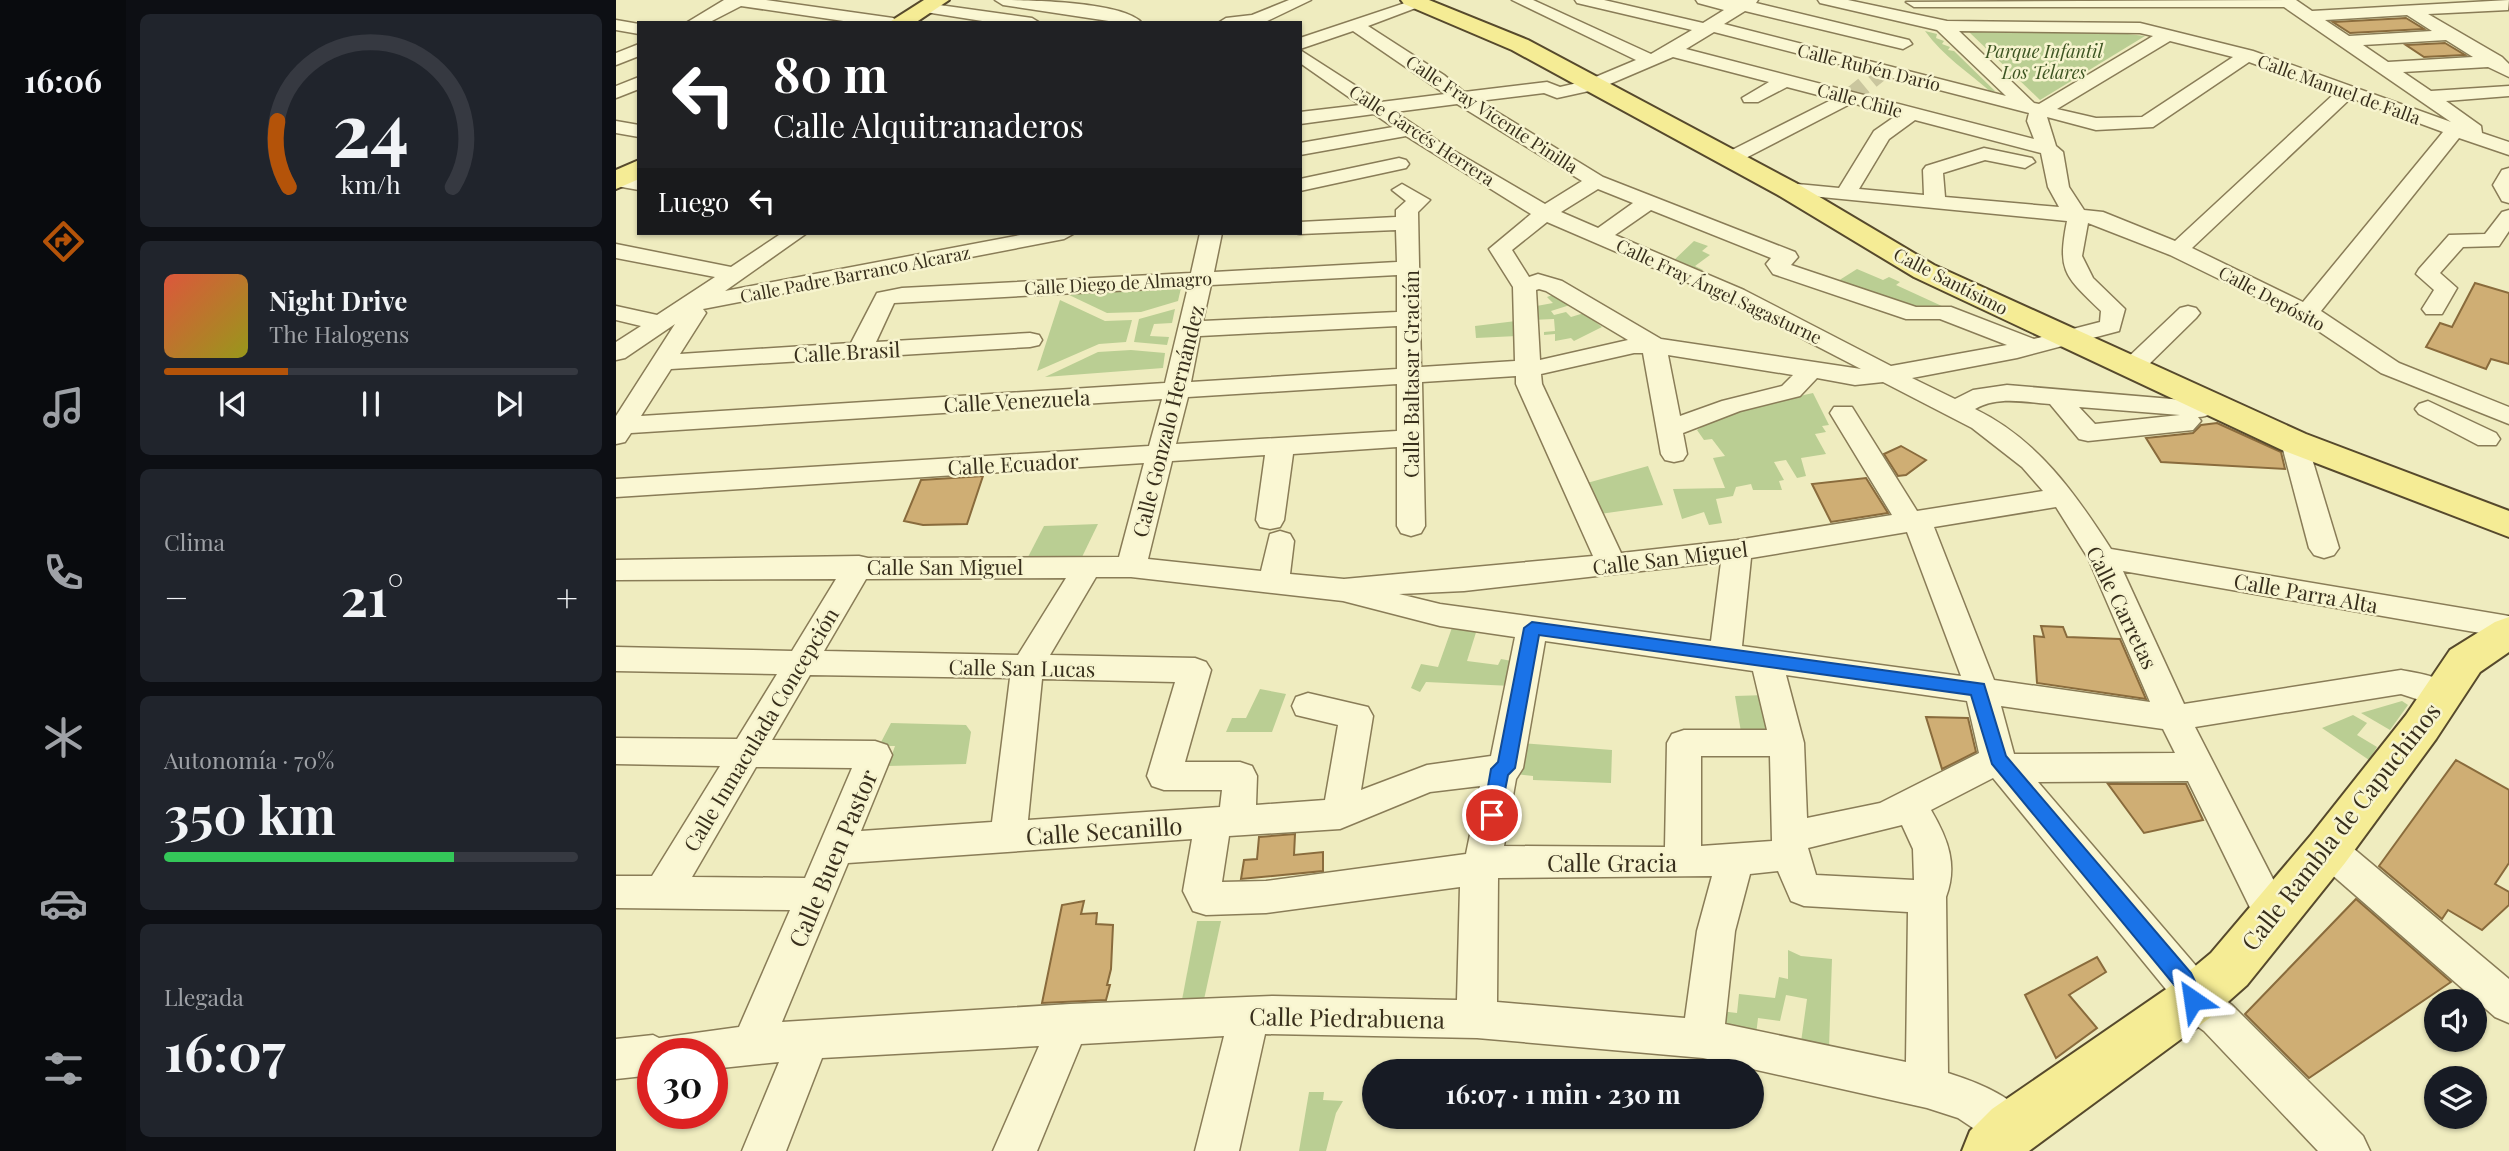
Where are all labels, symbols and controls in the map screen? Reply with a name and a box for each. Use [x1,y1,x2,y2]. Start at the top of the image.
street label: Calle Rubén Darío [1795,38,1943,96]
park label: Parque Infantil Los Telares [1984,39,2104,84]
text: 80 m [773,40,888,105]
street label: Calle Manuel de Falla [2254,48,2424,130]
icon: left [658,49,749,140]
street label: Calle Fray Vicente Pinilla [1401,49,1583,179]
text: 16:06 [24,58,102,101]
street label: Calle Chile [1815,77,1905,123]
text: 24 [333,78,409,175]
street label: Calle Garcés Herrera [1345,79,1499,191]
text: Calle Alquitranaderos [773,103,1084,146]
text: km/h [341,167,401,200]
icon: left [743,182,781,220]
text: Luego [658,184,729,219]
icon: directions [39,217,88,266]
street label: Calle Fray Ángel Sagasturne [1612,233,1826,349]
street label: Calle Padre Barranco Alcaraz [738,240,972,308]
street label: Calle Santísimo [1890,242,2012,320]
street label: Calle Depósito [2215,260,2329,336]
street label: Calle Diego de Almagro [1023,266,1213,300]
street label: Calle Baltasar Gracián [1396,270,1424,478]
text: Night Drive [269,283,407,318]
street label: Calle Gonzalo Hernández [1125,302,1209,540]
text: The Halogens [269,318,409,349]
street label: Calle Brasil [793,334,901,368]
street label: Calle Venezuela [943,382,1092,418]
icon: music [39,383,88,432]
icon: previous [214,385,252,423]
icon: pause [352,385,390,423]
icon: next [490,385,528,423]
street label: Calle Ecuador [947,446,1080,480]
text: Clima [164,526,225,557]
street label: Calle San Miguel [1591,534,1749,580]
street label: Calle Carretas [2081,541,2165,673]
icon: phone [39,548,88,597]
street label: Calle San Miguel [867,552,1023,580]
text: 21° [341,561,404,630]
street label: Calle Parra Alta [2232,566,2381,619]
text: − [164,571,189,622]
text: + [556,571,578,622]
street label: Calle Inmaculada Concepción [676,601,844,856]
street label: Calle San Lucas [948,652,1096,682]
street label: Calle Rambla de Capuchinos [2233,696,2447,956]
icon: climate [39,713,88,762]
text: Autonomía · 70% [164,744,334,775]
street label: Calle Buen Pastor [780,764,884,952]
text: 350 km [164,779,336,848]
pin [1462,785,1522,845]
icon: arrive [1473,796,1511,834]
street label: Calle Secanillo [1025,809,1183,851]
street label: Calle Gracia [1547,846,1677,878]
icon: car [39,879,88,928]
position arrow [2156,963,2230,1037]
text: Llegada [164,981,244,1012]
map controls [2424,989,2487,1129]
button: sound [2424,989,2487,1052]
street label: Calle Piedrabuena [1249,999,1445,1035]
text: 16:07 [164,1016,285,1085]
speed limit sign: 30 [637,1038,728,1129]
icon: filters [39,1044,88,1093]
button: layers [2424,1066,2487,1129]
text: 16:07 · 1 min · 230 m [1446,1076,1680,1111]

